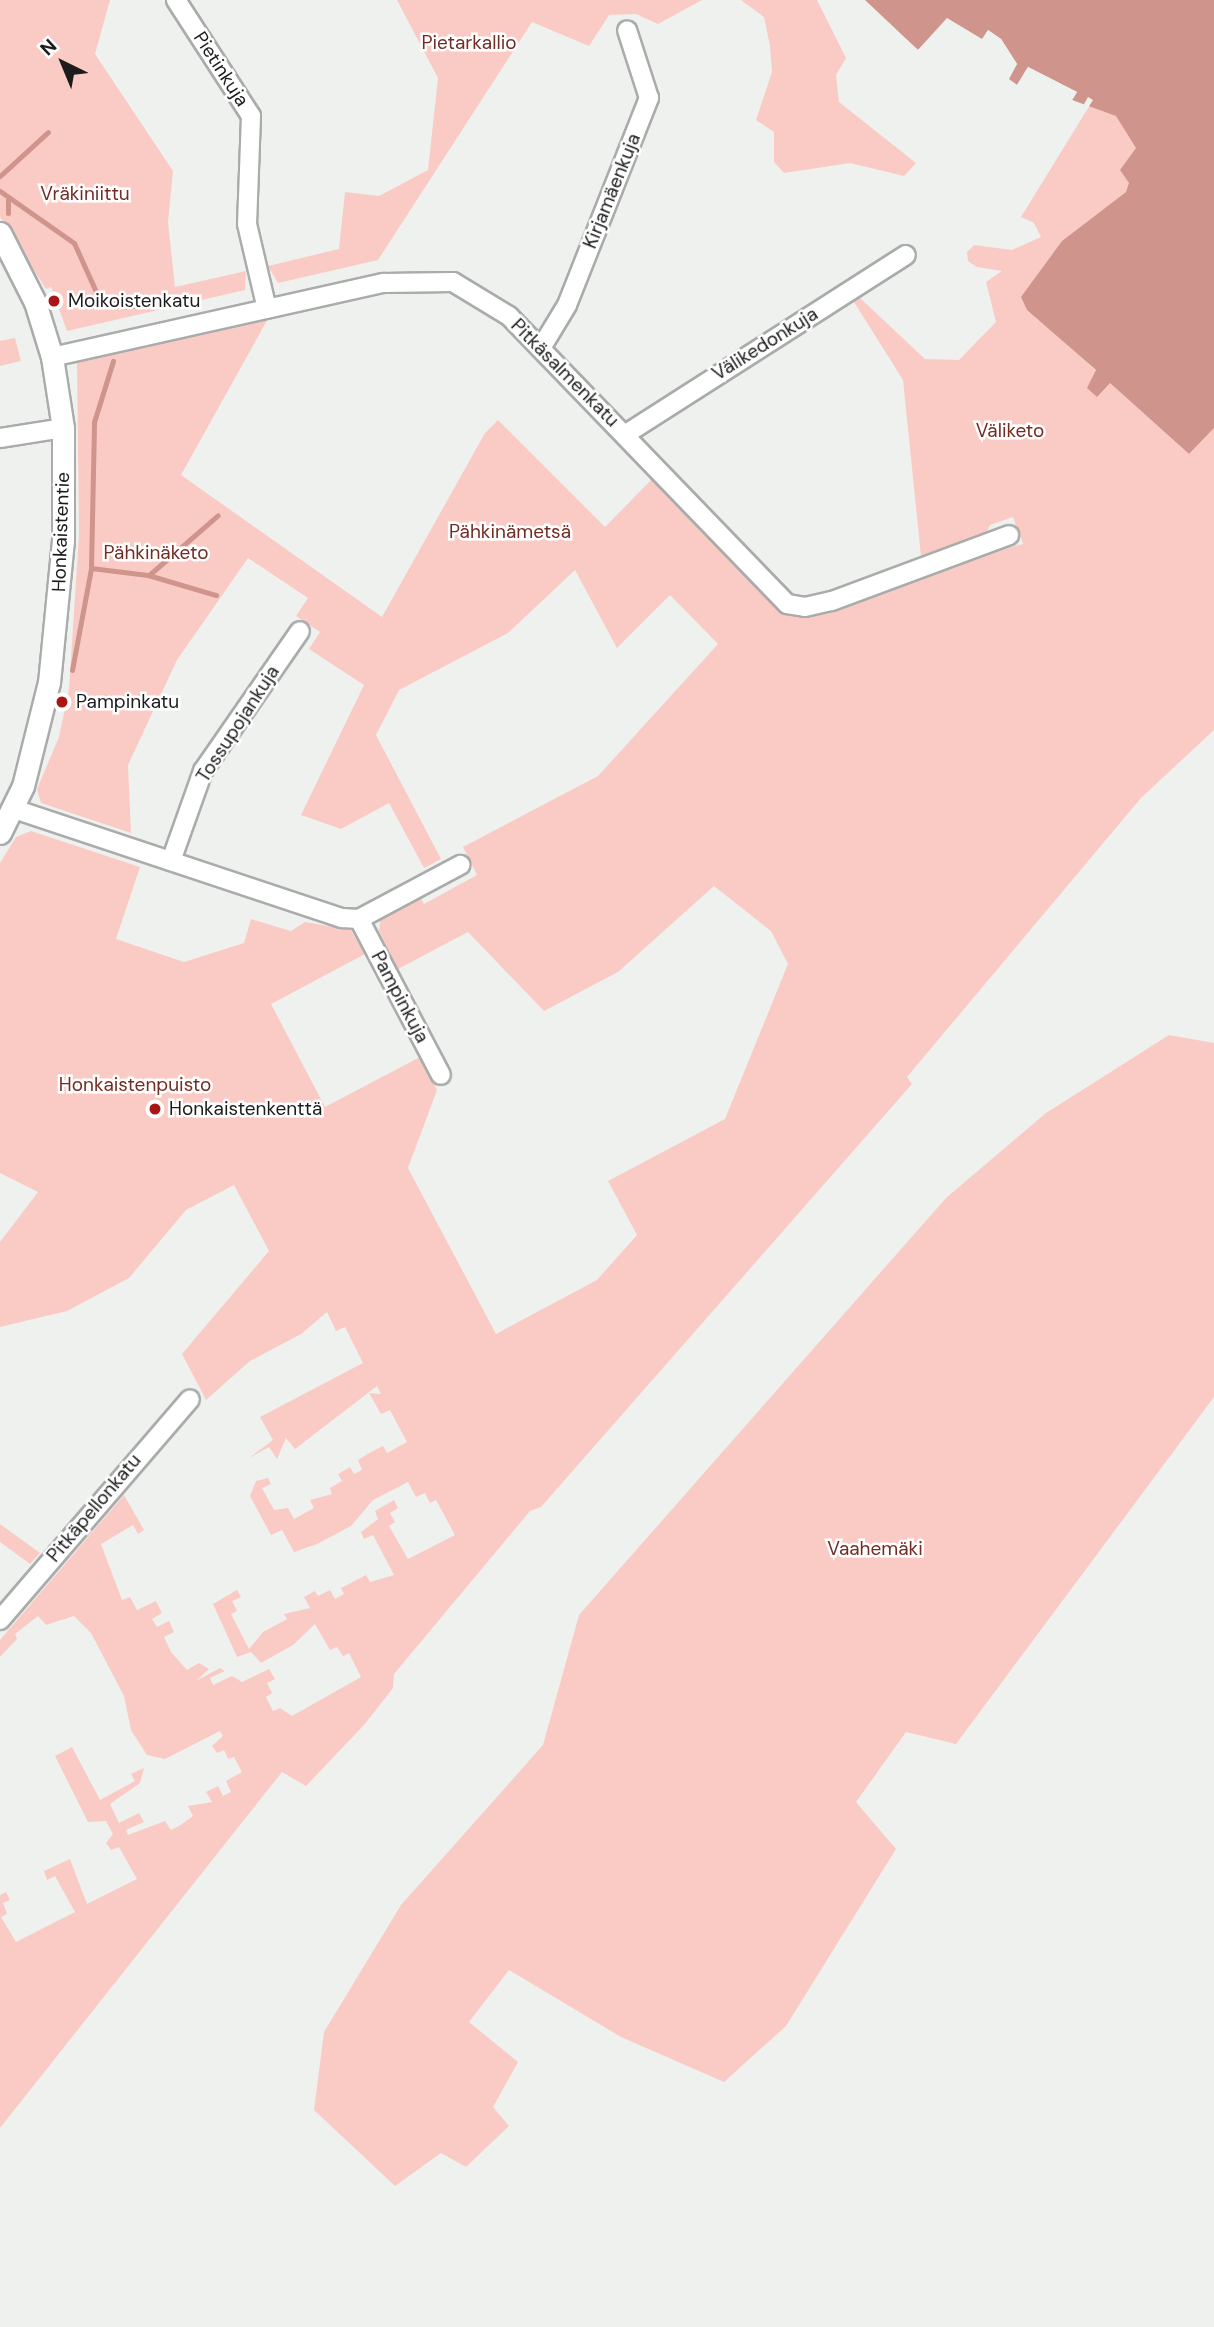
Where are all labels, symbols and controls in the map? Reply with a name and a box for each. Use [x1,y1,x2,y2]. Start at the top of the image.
street label: Pietinkuja [188,27,254,111]
north arrow [28,28,98,98]
park label: Pietarkallio [422,32,516,54]
text: N [35,33,62,61]
street label: Kirjamäenkuja [579,130,645,252]
park label: Vräkiniittu [40,183,130,205]
place label: Moikoistenkatu [68,290,200,312]
marker: Moikoistenkatu [46,293,62,309]
street label: Välikedonkuja [708,303,822,385]
street label: Pitkäsalmenkatu [506,314,624,432]
park label: Väliketo [976,420,1044,442]
street label: Honkaistentie [48,471,74,593]
park label: Pähkinämetsä [449,521,571,543]
park label: Pähkinäketo [103,542,209,564]
street label: Tossupojankuja [192,661,284,787]
place label: Pampinkatu [76,691,179,713]
marker: Pampinkatu [54,694,70,710]
street label: Pampinkuja [366,947,434,1047]
park label: Honkaistenpuisto [59,1074,211,1096]
place label: Honkaistenkenttä [169,1098,322,1120]
marker: Honkaistenkenttä [147,1101,163,1117]
street label: Pitkäpellonkatu [42,1449,146,1567]
park label: Vaahemäki [827,1538,923,1560]

